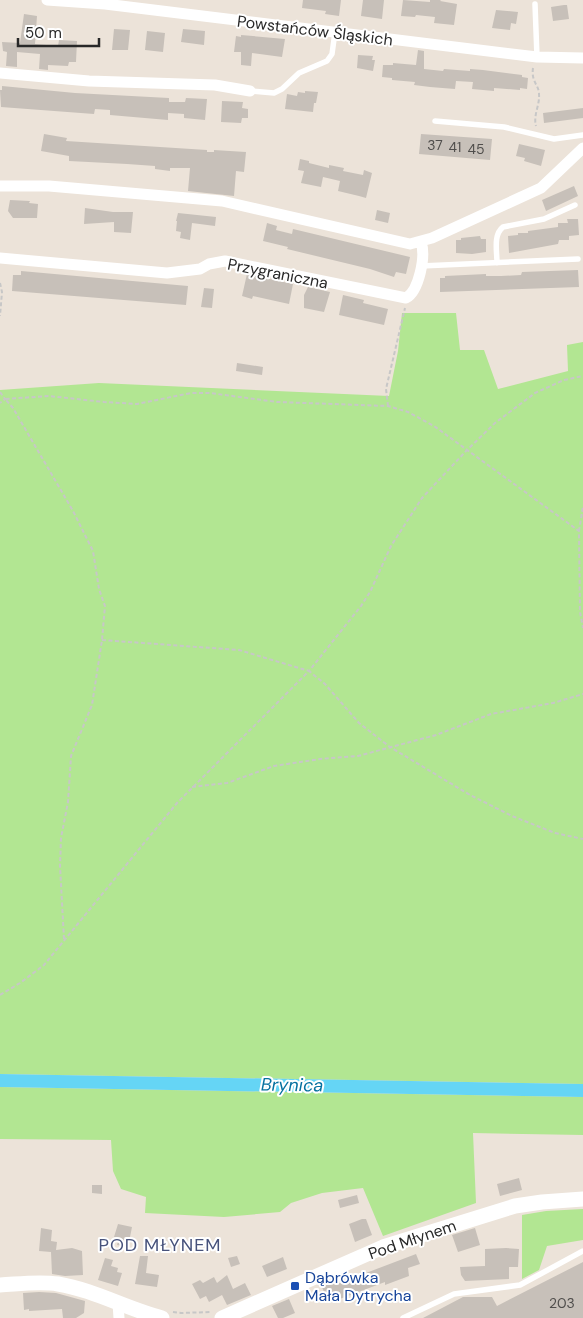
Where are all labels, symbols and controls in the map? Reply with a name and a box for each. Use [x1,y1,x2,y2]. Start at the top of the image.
street label: Powstańców Śląskich [236,11,394,50]
scale bar [18,15,99,47]
text: 50 m [25,23,62,43]
house number: 37 [427,136,443,154]
house number: 41 [449,138,461,156]
house number: 45 [467,140,485,158]
street label: Przygraniczna [226,253,330,294]
water label: Brynica [261,1072,324,1098]
street label: Pod Młynem [365,1215,459,1264]
district label: POD MŁYNEM [98,1233,222,1257]
place label: Dąbrówka Mała Dytrycha [305,1267,411,1306]
marker: Dąbrówka Mała Dytrycha [289,1280,301,1292]
house number: 203 [549,1294,575,1312]

